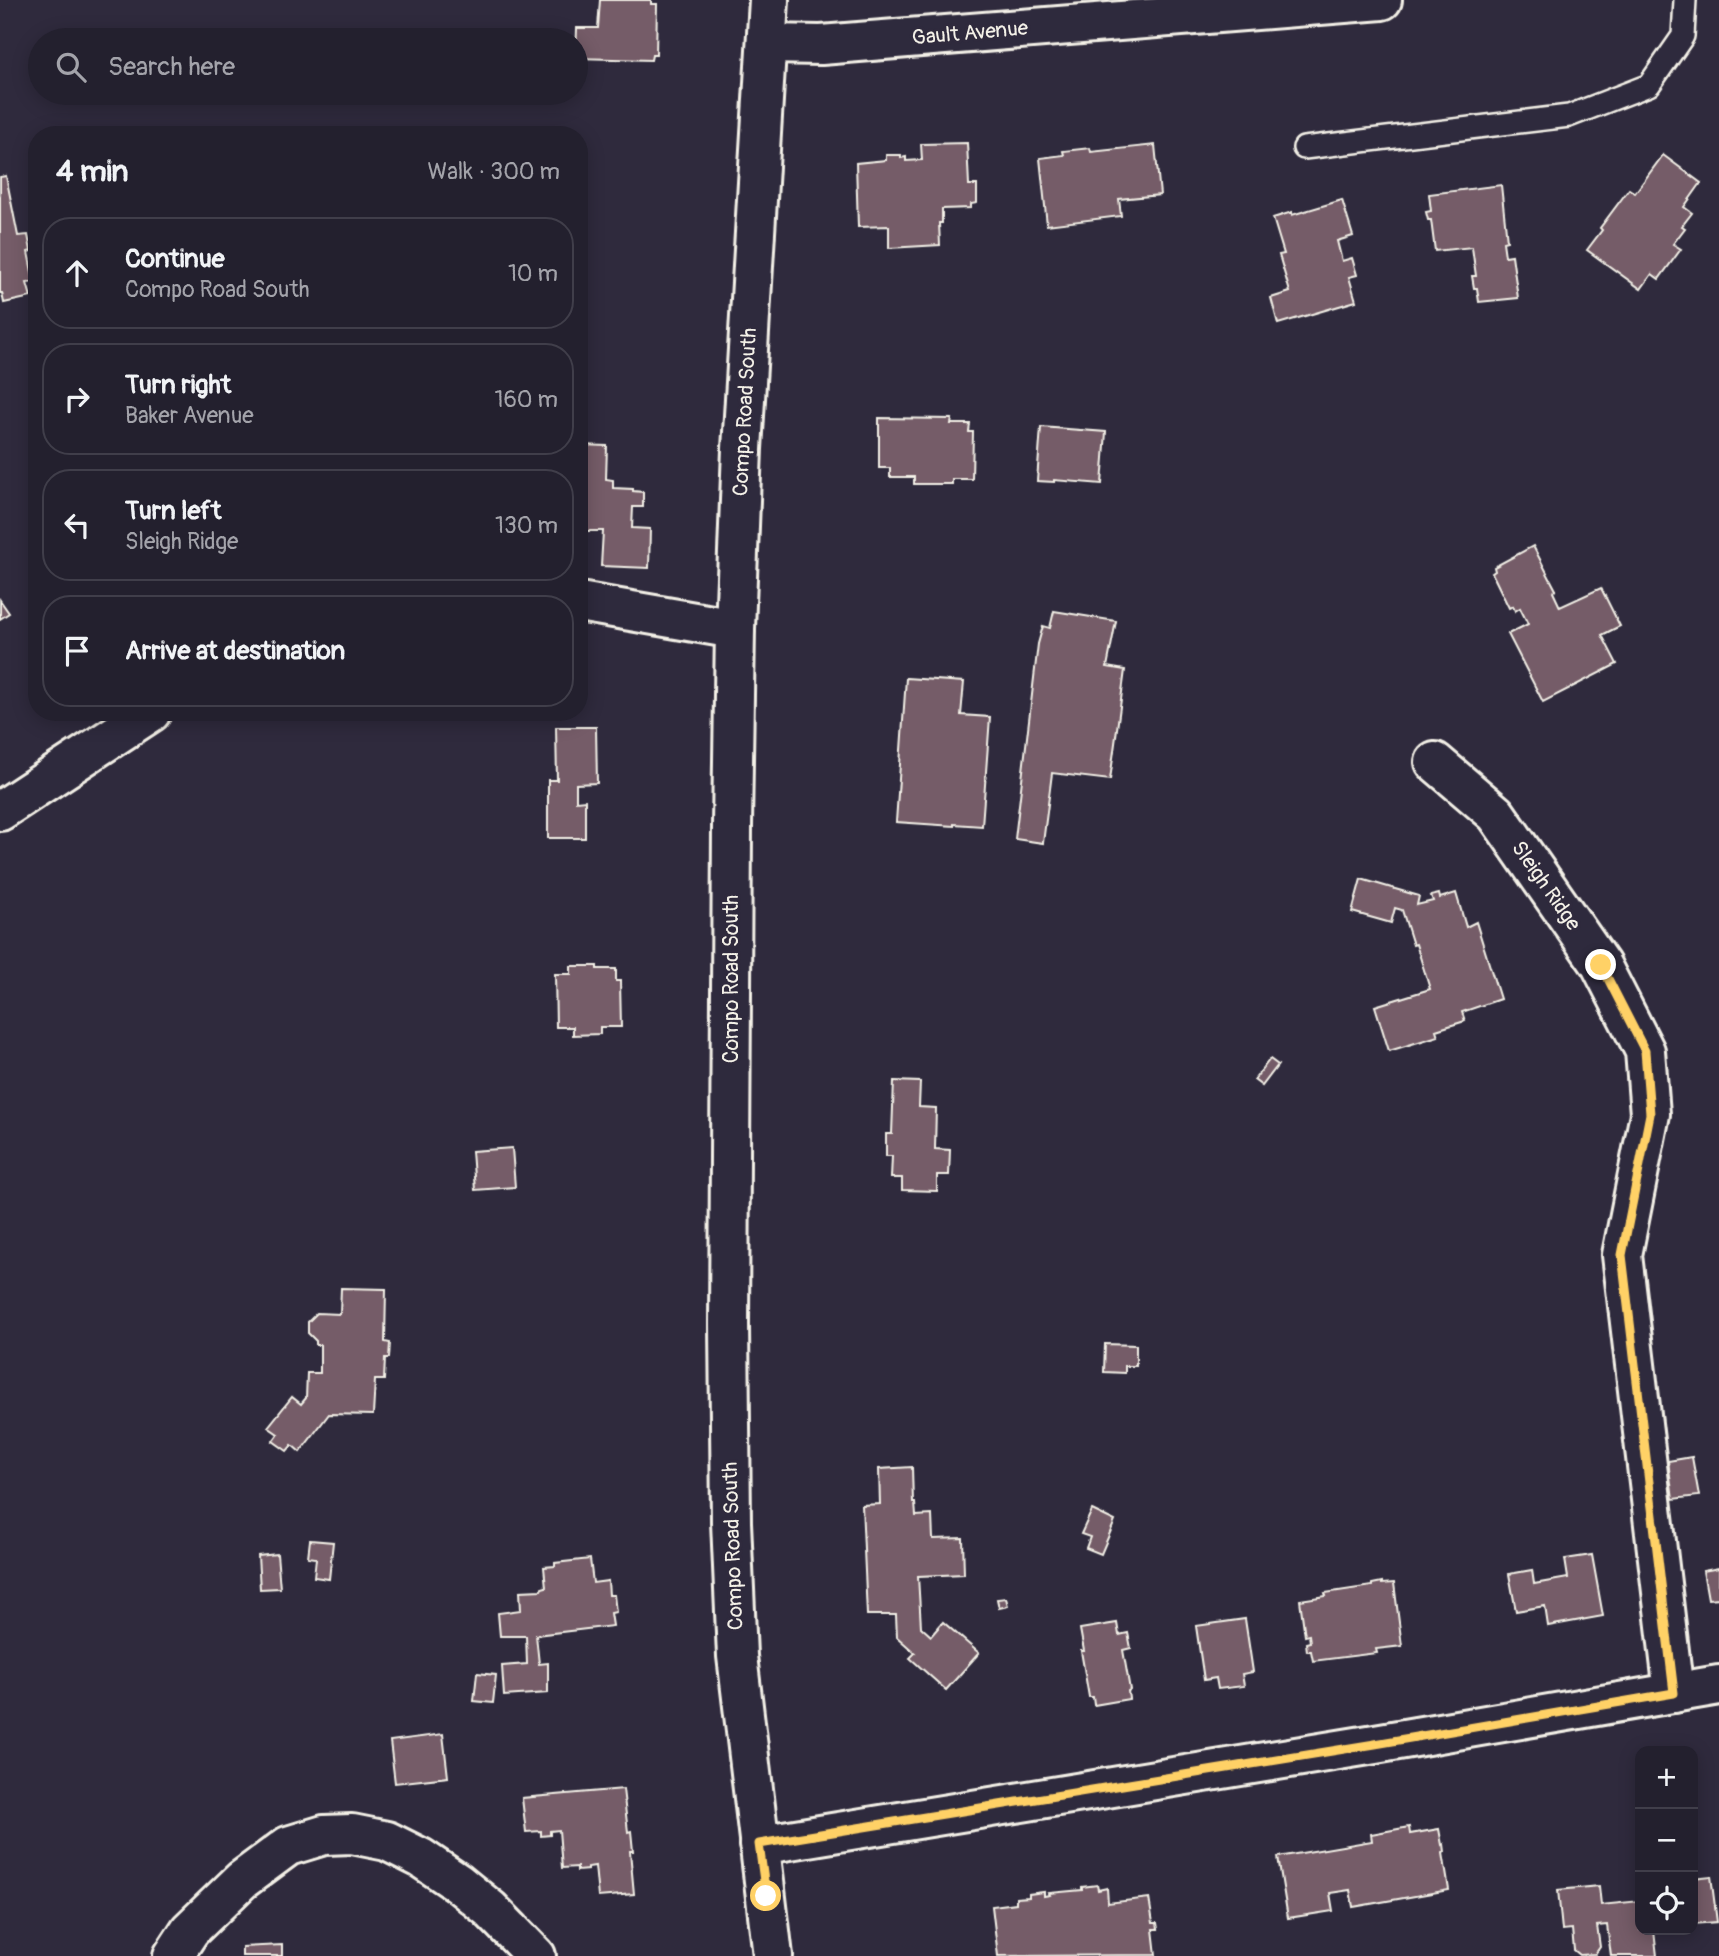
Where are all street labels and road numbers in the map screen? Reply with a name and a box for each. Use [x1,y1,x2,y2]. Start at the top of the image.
street label: Gault Avenue [911,14,1030,52]
street label: Compo Road South [727,327,763,497]
street label: Sleigh Ridge [1505,836,1587,937]
street label: Compo Road South [718,895,745,1063]
street label: Compo Road South [717,1461,749,1631]

